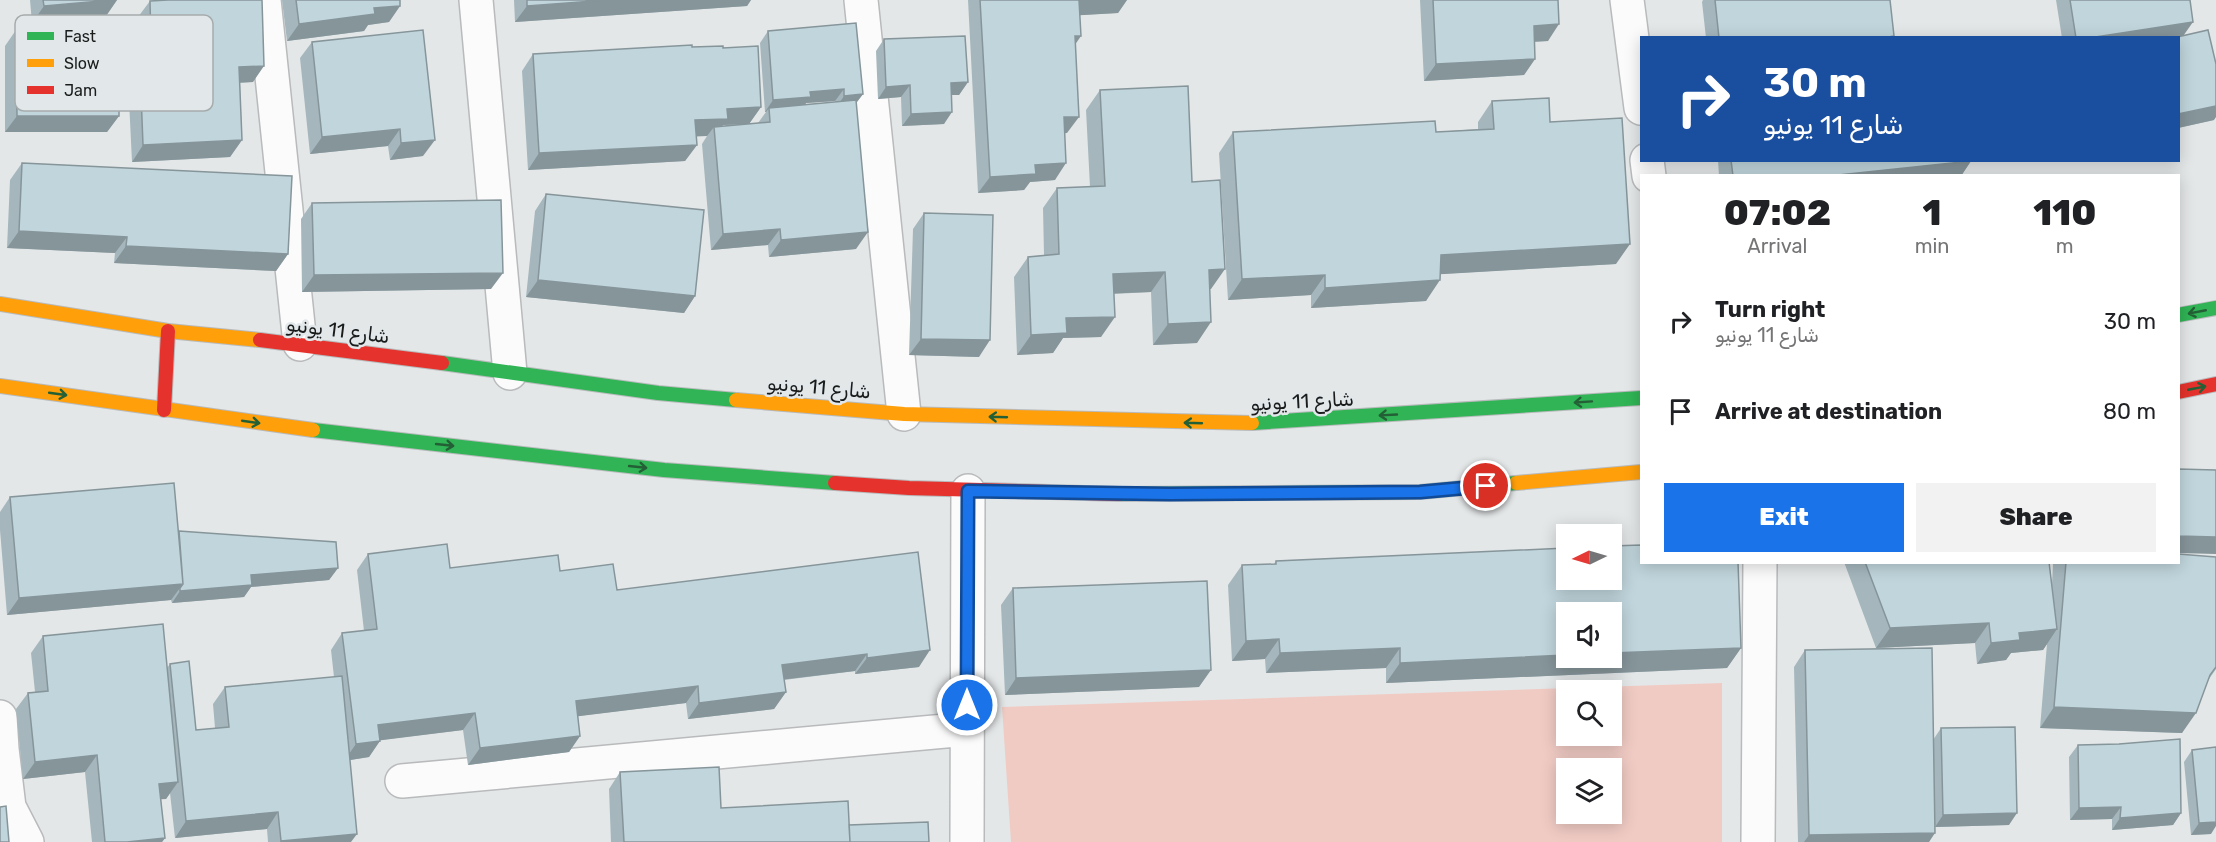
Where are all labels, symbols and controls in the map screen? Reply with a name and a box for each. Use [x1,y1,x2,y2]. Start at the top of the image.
legend [15,15,213,111]
text: Fast [64,27,96,46]
text: Slow [64,54,100,73]
text: 30 m [1763,58,1867,108]
icon: right [1664,60,1742,138]
text: Jam [64,81,97,100]
text: شارع 11 يونيو [1763,109,1904,141]
text: 07:02 [1724,191,1831,234]
text: 1 [1923,191,1942,234]
text: 110 [2033,191,2096,234]
text: Arrival [1747,234,1807,258]
text: min [1915,234,1949,258]
text: m [2056,234,2074,258]
text: Turn right [1715,296,1825,323]
icon: right [1664,305,1697,338]
one-way arrow [2188,307,2207,318]
text: 30 m [2104,308,2156,335]
street label: شارع 11 يونيو [285,312,391,350]
text: شارع 11 يونيو [1715,323,1819,347]
street label: شارع 11 يونيو [766,371,872,405]
one-way arrow [2187,382,2206,393]
street label: شارع 11 يونيو [1249,386,1355,418]
one-way arrow [47,389,67,400]
icon: arrive [1664,395,1697,428]
one-way arrow [1573,397,1593,408]
text: Arrive at destination [1715,398,1942,425]
text: 80 m [2103,398,2156,425]
one-way arrow [1379,410,1399,421]
one-way arrow [989,411,1009,422]
one-way arrow [240,417,260,428]
one-way arrow [1184,417,1204,428]
one-way arrow [434,440,454,451]
pin [1460,460,1511,511]
one-way arrow [628,462,648,473]
icon: arrive [1469,469,1502,502]
button: Exit [1664,483,1904,552]
button: Share [1916,483,2156,552]
north arrow [1556,524,1622,590]
map controls [1556,524,1622,824]
button: sound [1556,602,1622,668]
position arrow [935,673,999,737]
button: search [1556,680,1622,746]
button: layers [1556,758,1622,824]

